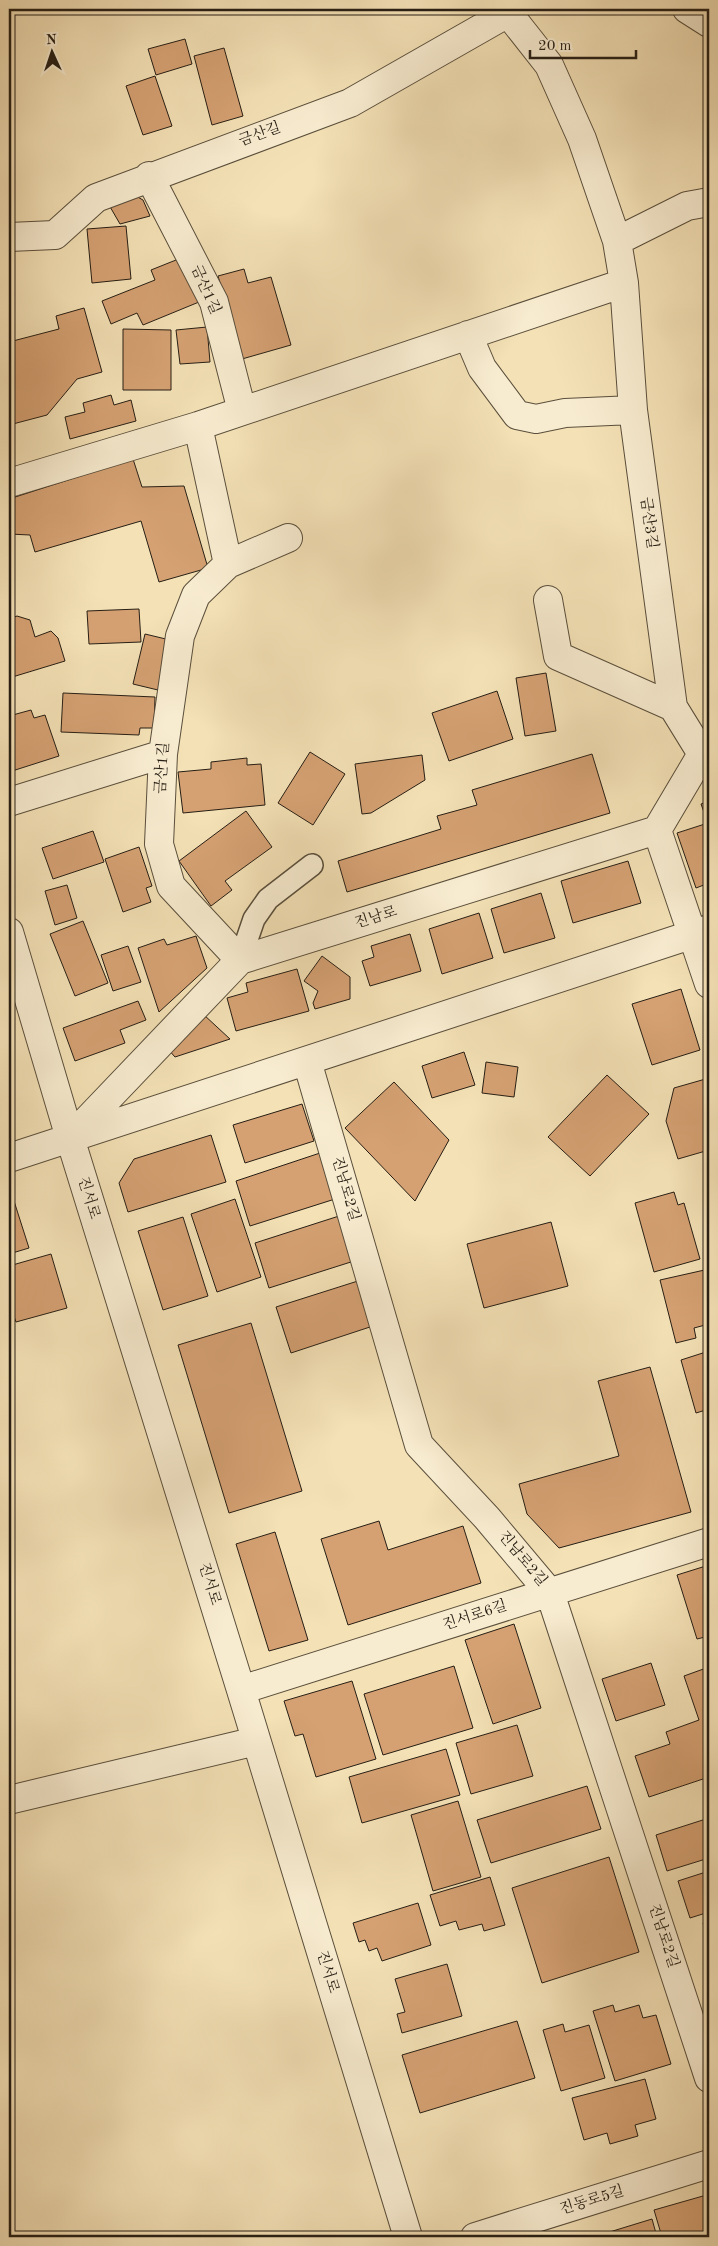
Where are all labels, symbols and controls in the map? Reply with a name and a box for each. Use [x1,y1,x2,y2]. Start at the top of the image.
north arrow [28,28,78,78]
scale bar [530,28,637,60]
text: N [46,33,57,47]
text: 20 m [538,39,572,54]
street label: 금산길 [236,119,283,149]
street label: 금산1길 [188,262,224,317]
street label: 금산3길 [637,496,661,550]
street label: 금산1길 [152,741,172,795]
street label: 진남로 [352,902,399,932]
street label: 진남로2길 [329,1154,363,1223]
street label: 진서로 [74,1174,104,1221]
street label: 진남로2길 [495,1527,551,1589]
street label: 진서로 [195,1560,225,1607]
street label: 진서로6길 [440,1597,509,1633]
street label: 진남로2길 [646,1901,682,1970]
street label: 진서로 [313,1948,343,1995]
street label: 진동로5길 [557,2182,626,2218]

